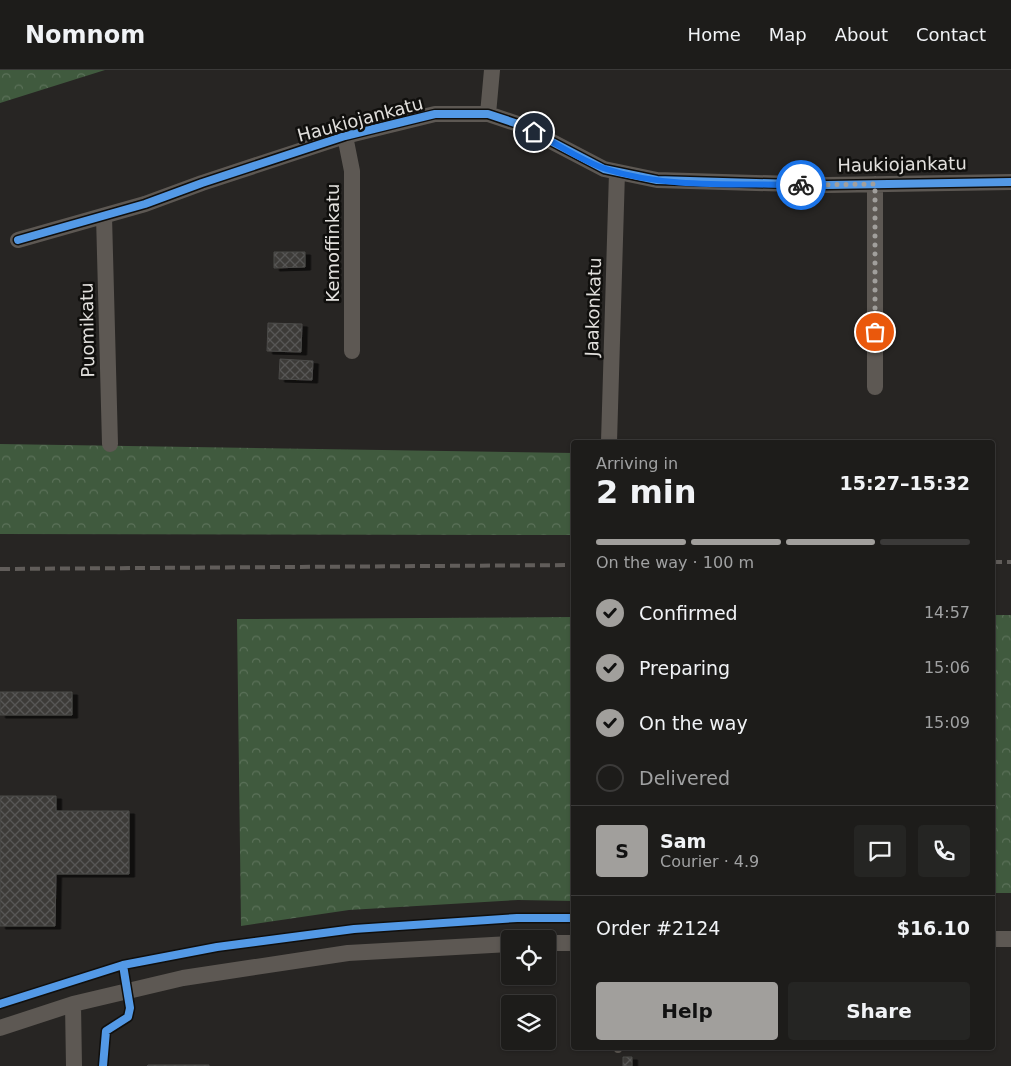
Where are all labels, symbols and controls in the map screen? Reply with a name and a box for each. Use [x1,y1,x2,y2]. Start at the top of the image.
text: Nomnom [25,21,145,49]
text: Home [688,24,741,45]
text: Map [769,24,807,45]
text: About [835,24,888,45]
text: Contact [916,24,986,45]
street label: Haukiojankatu [295,92,425,146]
pin [513,111,555,153]
icon: home [520,118,548,146]
street label: Haukiojankatu [837,152,967,176]
courier [776,160,826,210]
icon: bike [787,171,815,199]
street label: Kemoffinkatu [322,184,343,302]
street label: Jaakonkatu [581,257,605,358]
street label: Puomikatu [76,282,98,378]
pin [854,311,896,353]
icon: bag [861,318,889,346]
text: Arriving in [596,454,678,473]
text: 15:27–15:32 [840,472,970,494]
text: 2 min [596,473,697,511]
text: On the way · 100 m [596,553,754,572]
icon: check [596,599,624,627]
text: Confirmed [639,602,738,624]
text: 14:57 [924,603,970,622]
icon: check [596,654,624,682]
text: Preparing [639,657,730,679]
text: 15:06 [924,658,970,677]
icon: check [596,709,624,737]
text: On the way [639,712,748,734]
text: 15:09 [924,713,970,732]
text: Delivered [639,767,730,789]
button: chat [854,825,906,877]
button: phone [918,825,970,877]
text: Sam [660,830,706,852]
text: S [615,840,629,862]
text: Courier · 4.9 [660,852,759,871]
text: Order #2124 [596,917,720,939]
text: $16.10 [897,917,970,939]
map controls [501,930,556,1050]
button: locate [501,930,556,985]
button: Help [596,982,778,1040]
button: Share [788,982,970,1040]
button: layers [501,995,556,1050]

